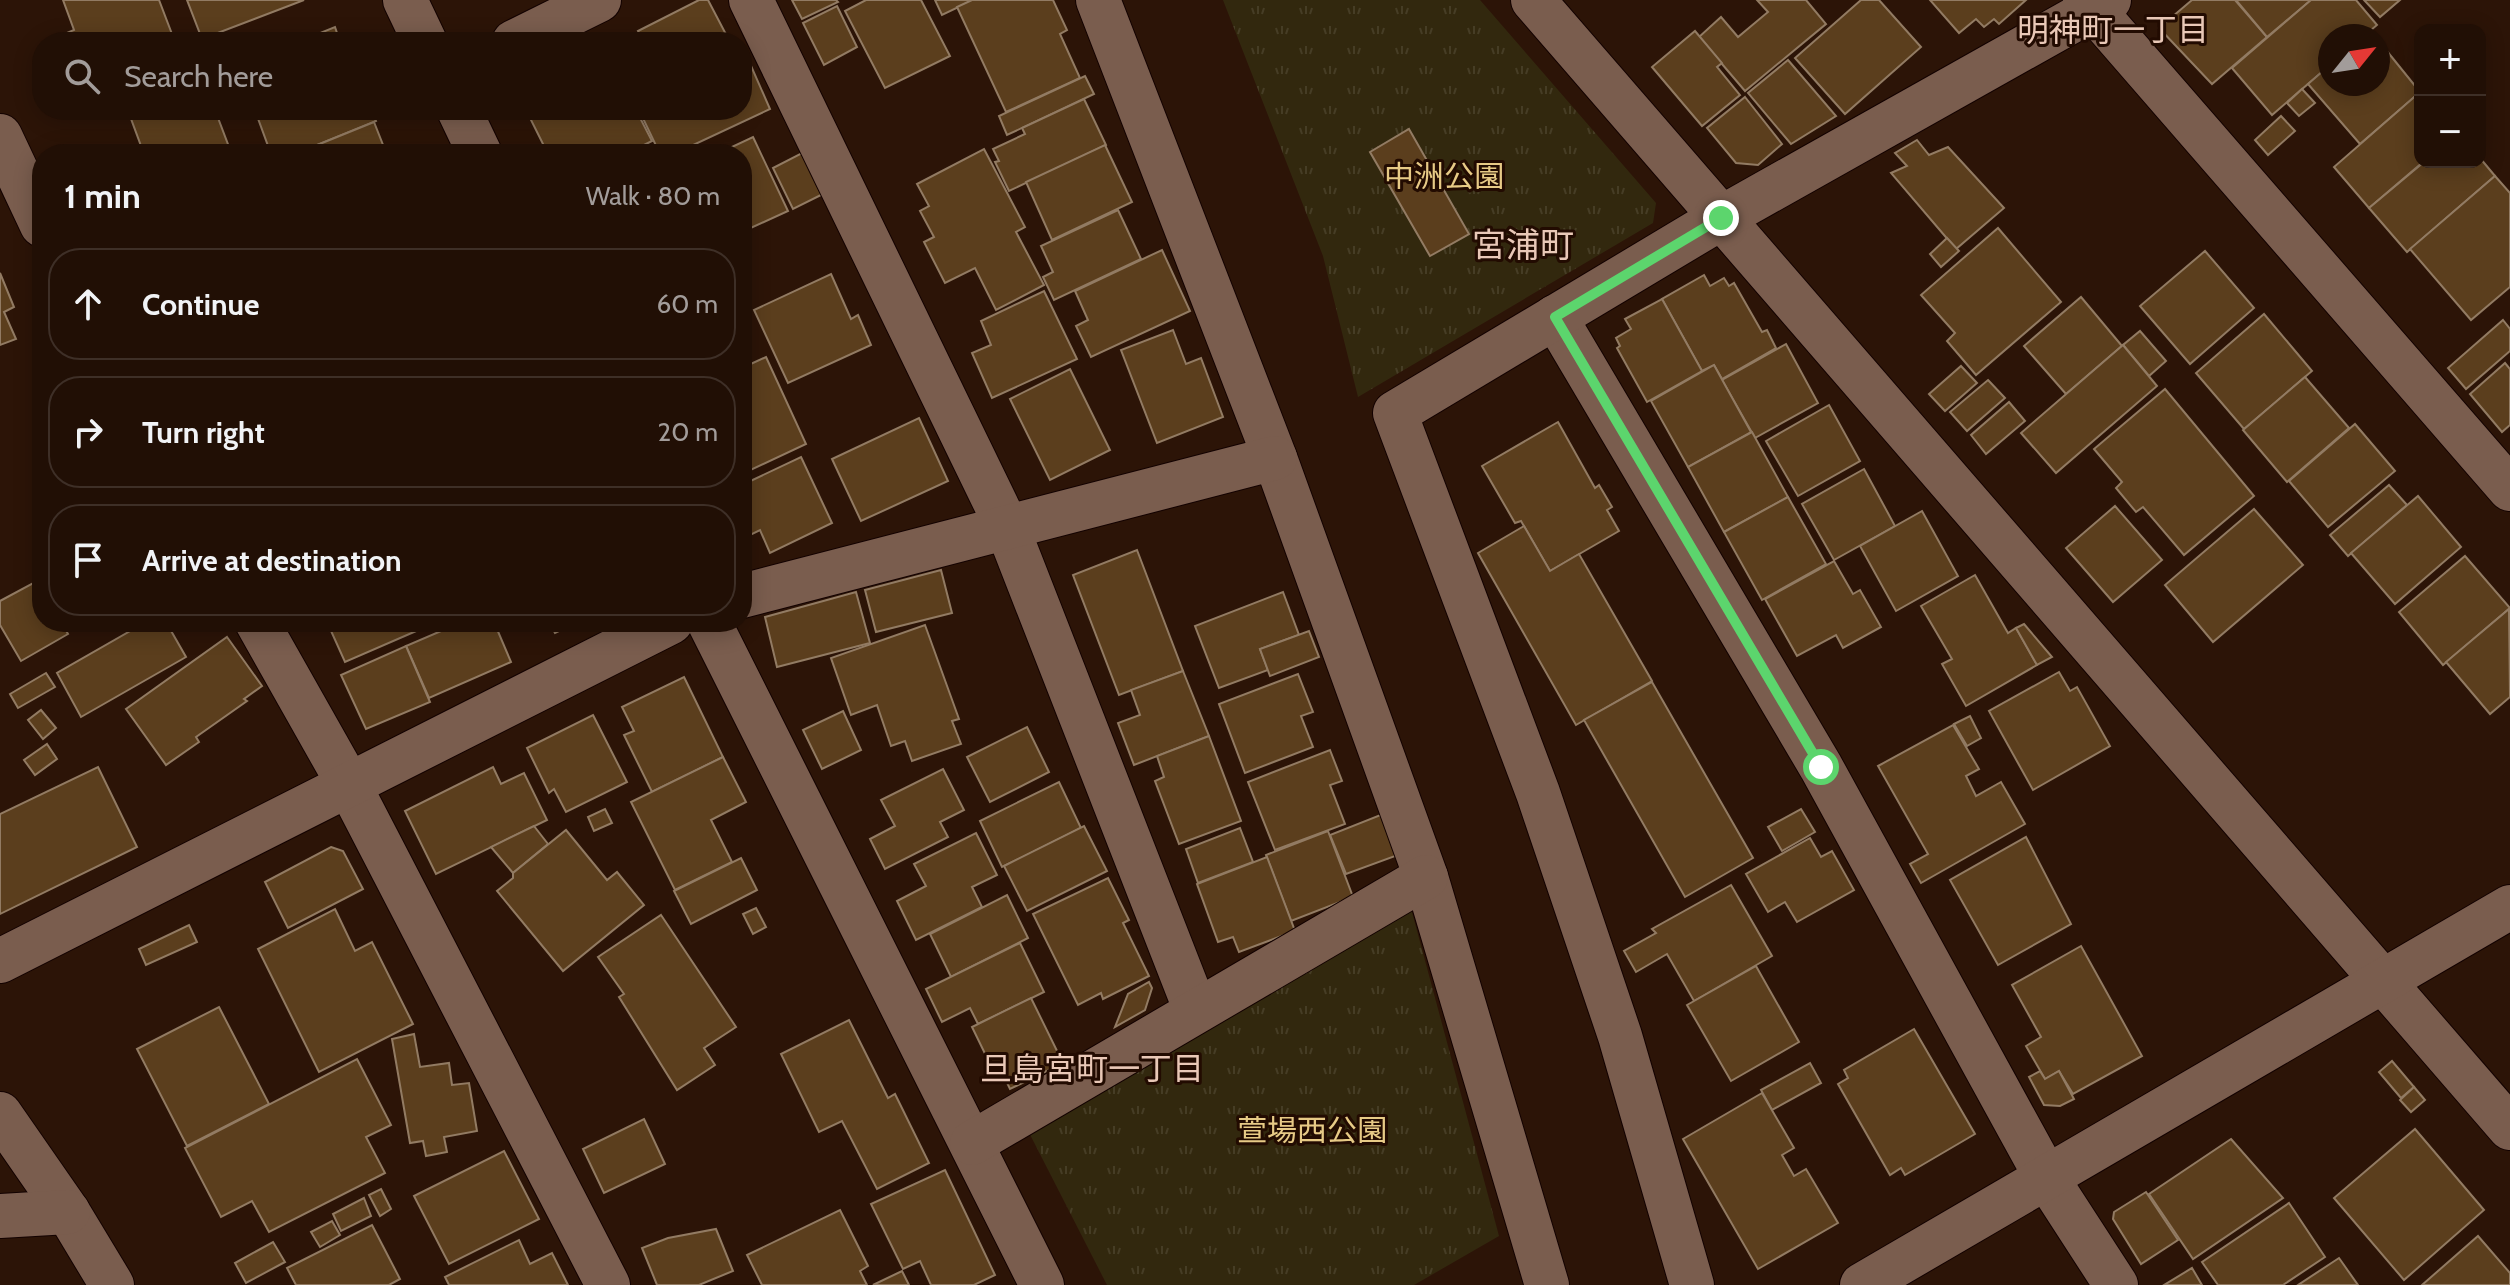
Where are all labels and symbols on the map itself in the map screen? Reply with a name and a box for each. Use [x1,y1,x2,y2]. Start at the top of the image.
district label: 明神町一丁目 [2017,10,2209,49]
north arrow [2318,24,2390,96]
park label: 中洲公園 [1384,158,1504,195]
route end [1703,200,1739,236]
district label: 宮浦町 [1472,224,1574,266]
route start [1803,749,1839,785]
district label: 旦島宮町一丁目 [980,1049,1204,1088]
park label: 萱場西公園 [1237,1112,1387,1149]

